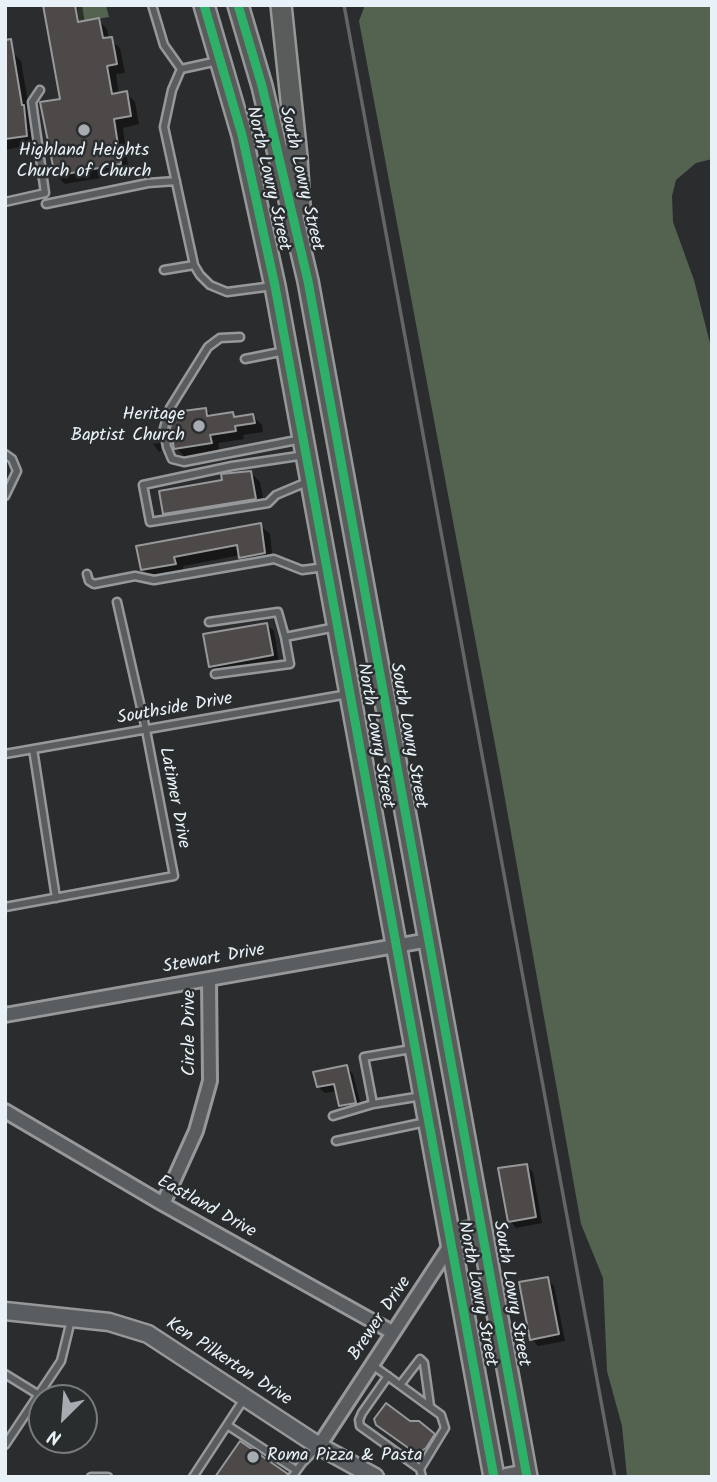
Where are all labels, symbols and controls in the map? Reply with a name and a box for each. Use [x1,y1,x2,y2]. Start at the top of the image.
street label: North Lowry Street [240,105,294,253]
street label: South Lowry Street [273,105,327,253]
marker: Highland Heights Church of Church [76,122,92,138]
place label: Highland Heights Church of Church [17,141,151,184]
place label: Heritage Baptist Church [71,405,185,448]
marker: Heritage Baptist Church [191,418,207,434]
street label: North Lowry Street [351,661,397,811]
street label: South Lowry Street [384,661,430,811]
street label: Southside Drive [116,689,234,731]
street label: Latimer Drive [153,746,193,850]
street label: Stewart Drive [161,940,267,980]
street label: Circle Drive [180,990,202,1076]
street label: Eastland Drive [153,1172,259,1244]
street label: South Lowry Street [487,1219,533,1369]
street label: North Lowry Street [451,1220,501,1368]
street label: Brewer Drive [345,1273,417,1365]
street label: Ken Pilkerton Drive [161,1314,295,1412]
north arrow [28,1384,98,1454]
text: N [43,1420,67,1452]
place label: Roma Pizza & Pasta [267,1446,422,1468]
marker: Roma Pizza & Pasta [245,1449,261,1465]

